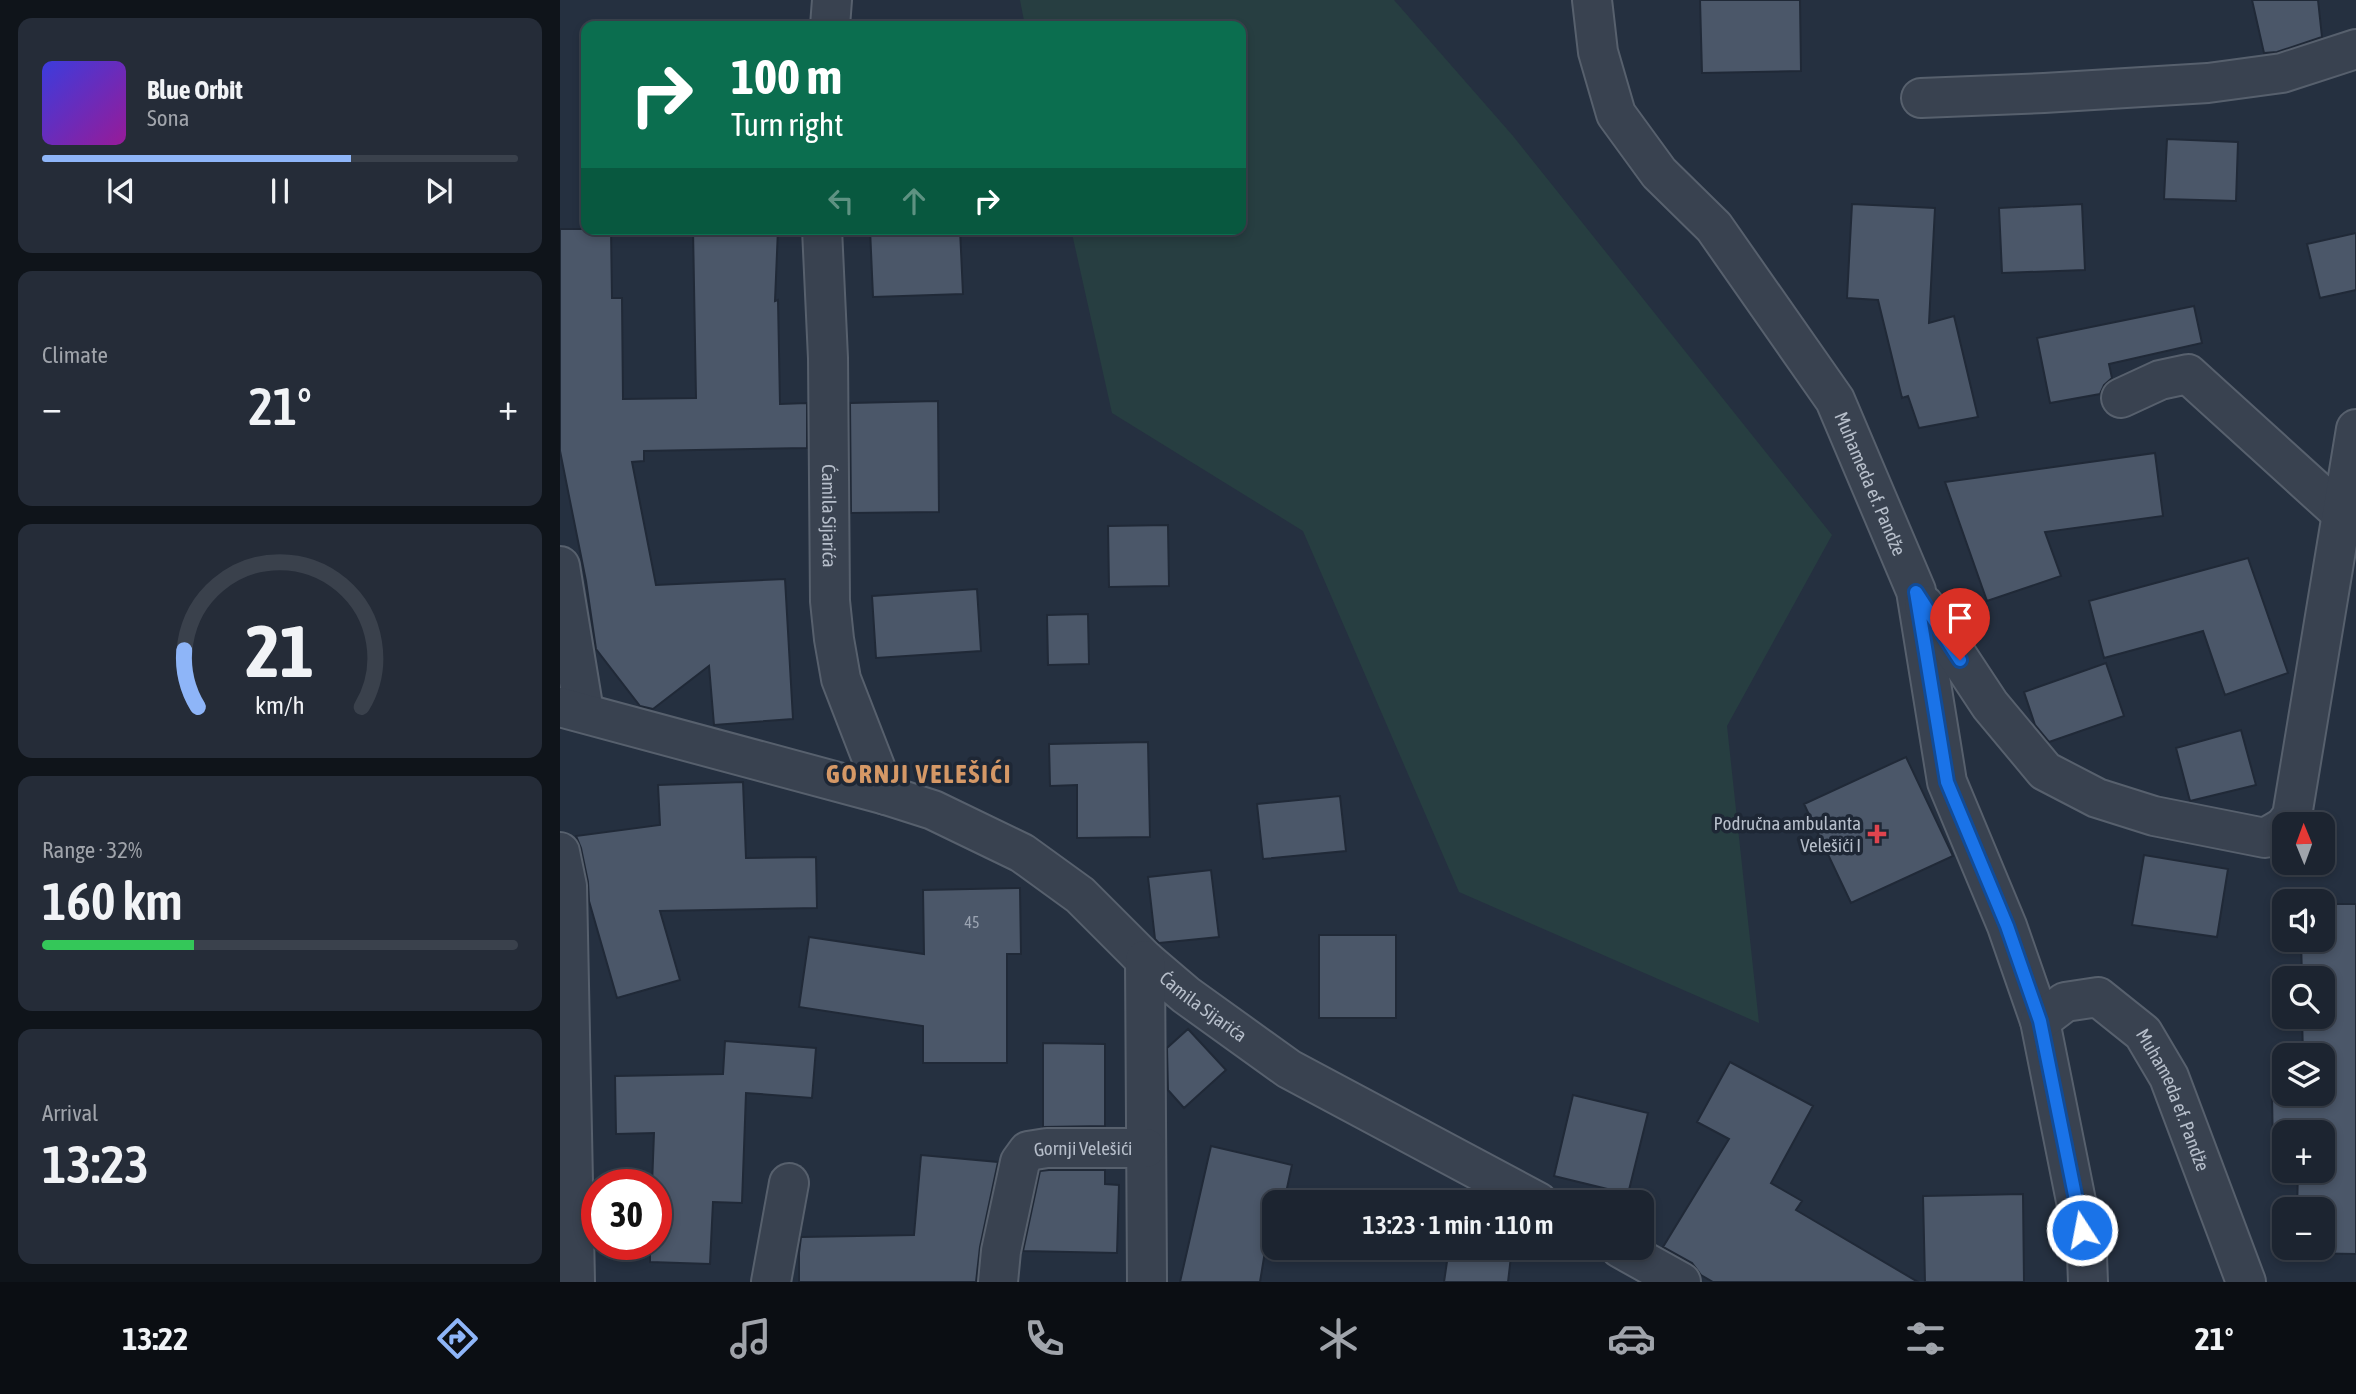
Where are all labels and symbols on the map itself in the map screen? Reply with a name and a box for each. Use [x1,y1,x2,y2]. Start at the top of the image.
street label: Muhameda ef. Pandže [1830,409,1911,559]
street label: Ćamila Sijarića [818,464,841,568]
pin [1930,588,1990,660]
district label: GORNJI VELEŠIĆI [826,759,1012,789]
place label: Područna ambulanta Velešići I [1713,812,1861,856]
north arrow [2272,812,2334,875]
marker: Područna ambulanta Velešići I [1867,824,1887,844]
house number: 45 [964,913,980,931]
street label: Ćamila Sijarića [1155,967,1251,1046]
street label: Muhameda ef. Pandže [2132,1025,2214,1174]
street label: Gornji Velešići [1032,1137,1132,1161]
speed limit sign: 30 [581,1169,672,1260]
position arrow [2045,1193,2119,1267]

